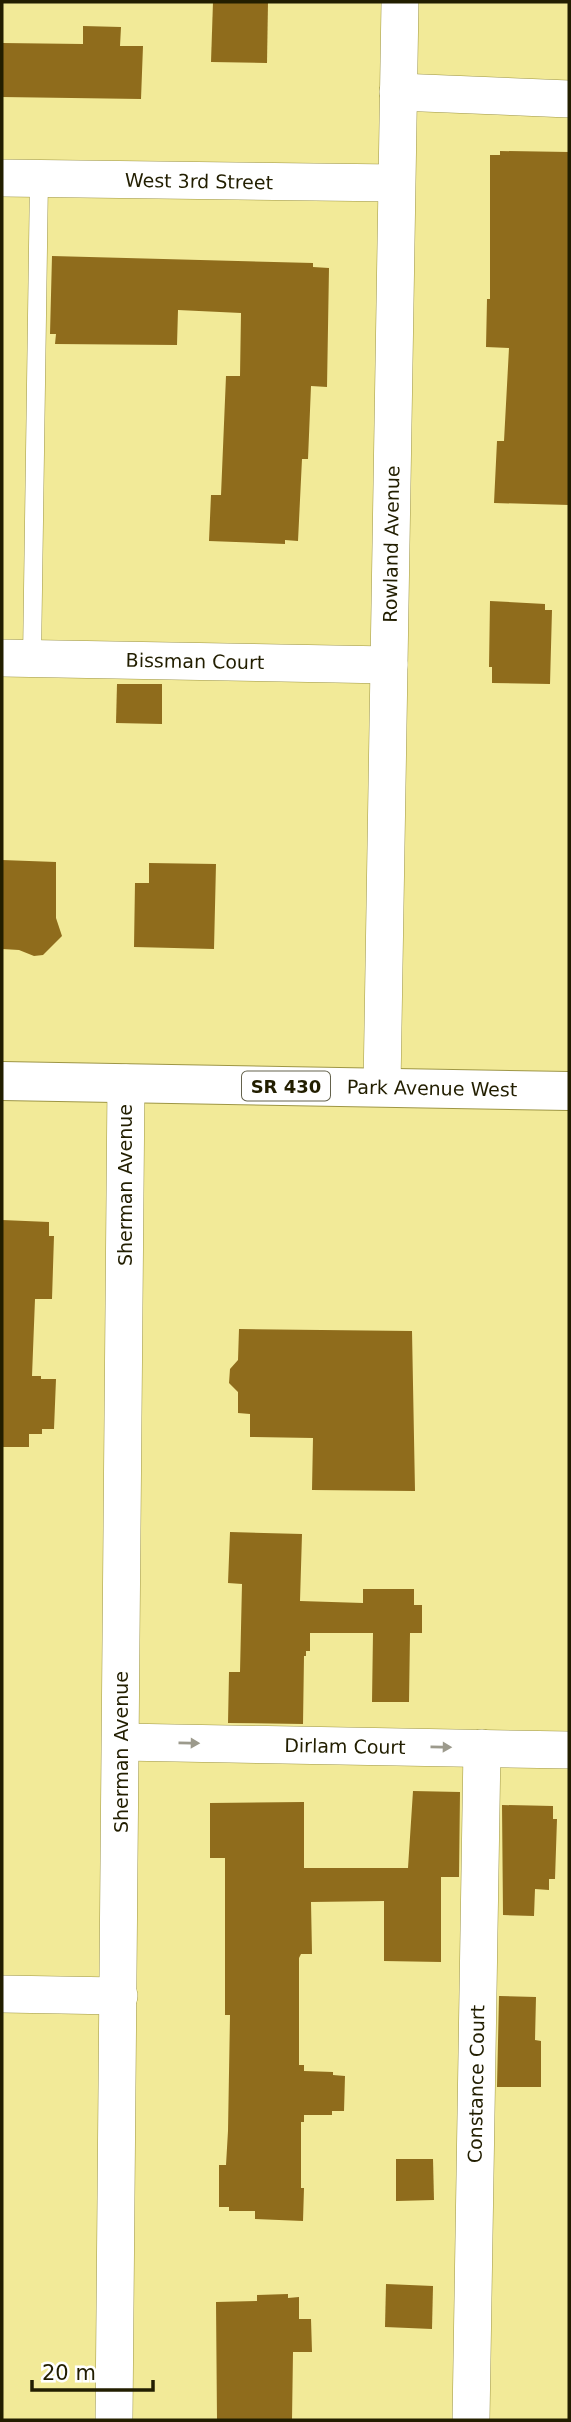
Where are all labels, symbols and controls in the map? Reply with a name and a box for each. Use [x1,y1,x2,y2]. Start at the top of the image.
street label: West 3rd Street [125,169,273,193]
street label: Rowland Avenue [379,465,403,623]
street label: Bissman Court [126,649,264,673]
road number: SR 430 [242,1072,330,1100]
street label: Park Avenue West [347,1076,517,1100]
street label: Sherman Avenue [114,1104,136,1266]
street label: Sherman Avenue [110,1671,132,1833]
street label: Dirlam Court [284,1734,406,1758]
one-way arrow [178,1737,200,1749]
one-way arrow [430,1741,452,1753]
street label: Constance Court [464,2005,488,2163]
scale bar [32,2348,152,2392]
text: 20 m [42,2361,96,2385]

